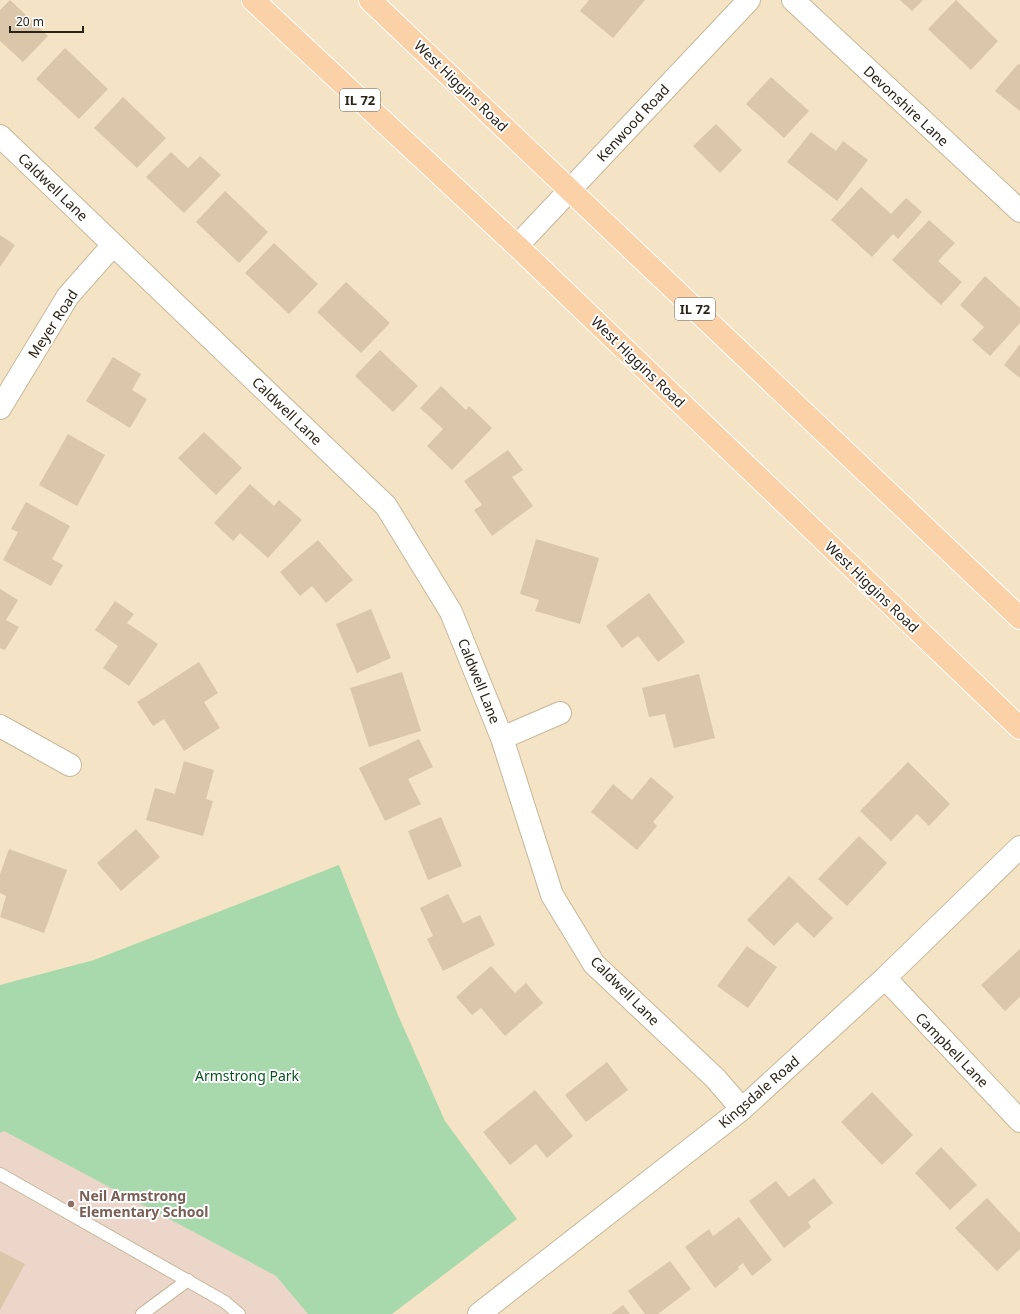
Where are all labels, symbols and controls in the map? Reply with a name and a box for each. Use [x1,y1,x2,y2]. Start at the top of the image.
scale bar [10,8,83,34]
text: 20 m [16,13,44,30]
street label: West Higgins Road [410,36,512,135]
street label: Devonshire Lane [860,61,953,150]
street label: Kenwood Road [592,80,673,165]
road number: IL 72 [340,89,380,111]
street label: Caldwell Lane [14,148,93,225]
street label: Meyer Road [23,286,82,362]
road number: IL 72 [675,298,715,320]
street label: West Higgins Road [587,312,689,411]
street label: Caldwell Lane [248,372,327,449]
street label: West Higgins Road [821,537,923,636]
street label: Caldwell Lane [454,635,505,726]
street label: Caldwell Lane [587,952,664,1029]
street label: Campbell Lane [912,1008,993,1091]
street label: Kingsdale Road [714,1051,803,1132]
park label: Armstrong Park [195,1066,300,1085]
place label: Neil Armstrong Elementary School [79,1186,209,1221]
marker: Neil Armstrong Elementary School [66,1199,76,1209]

